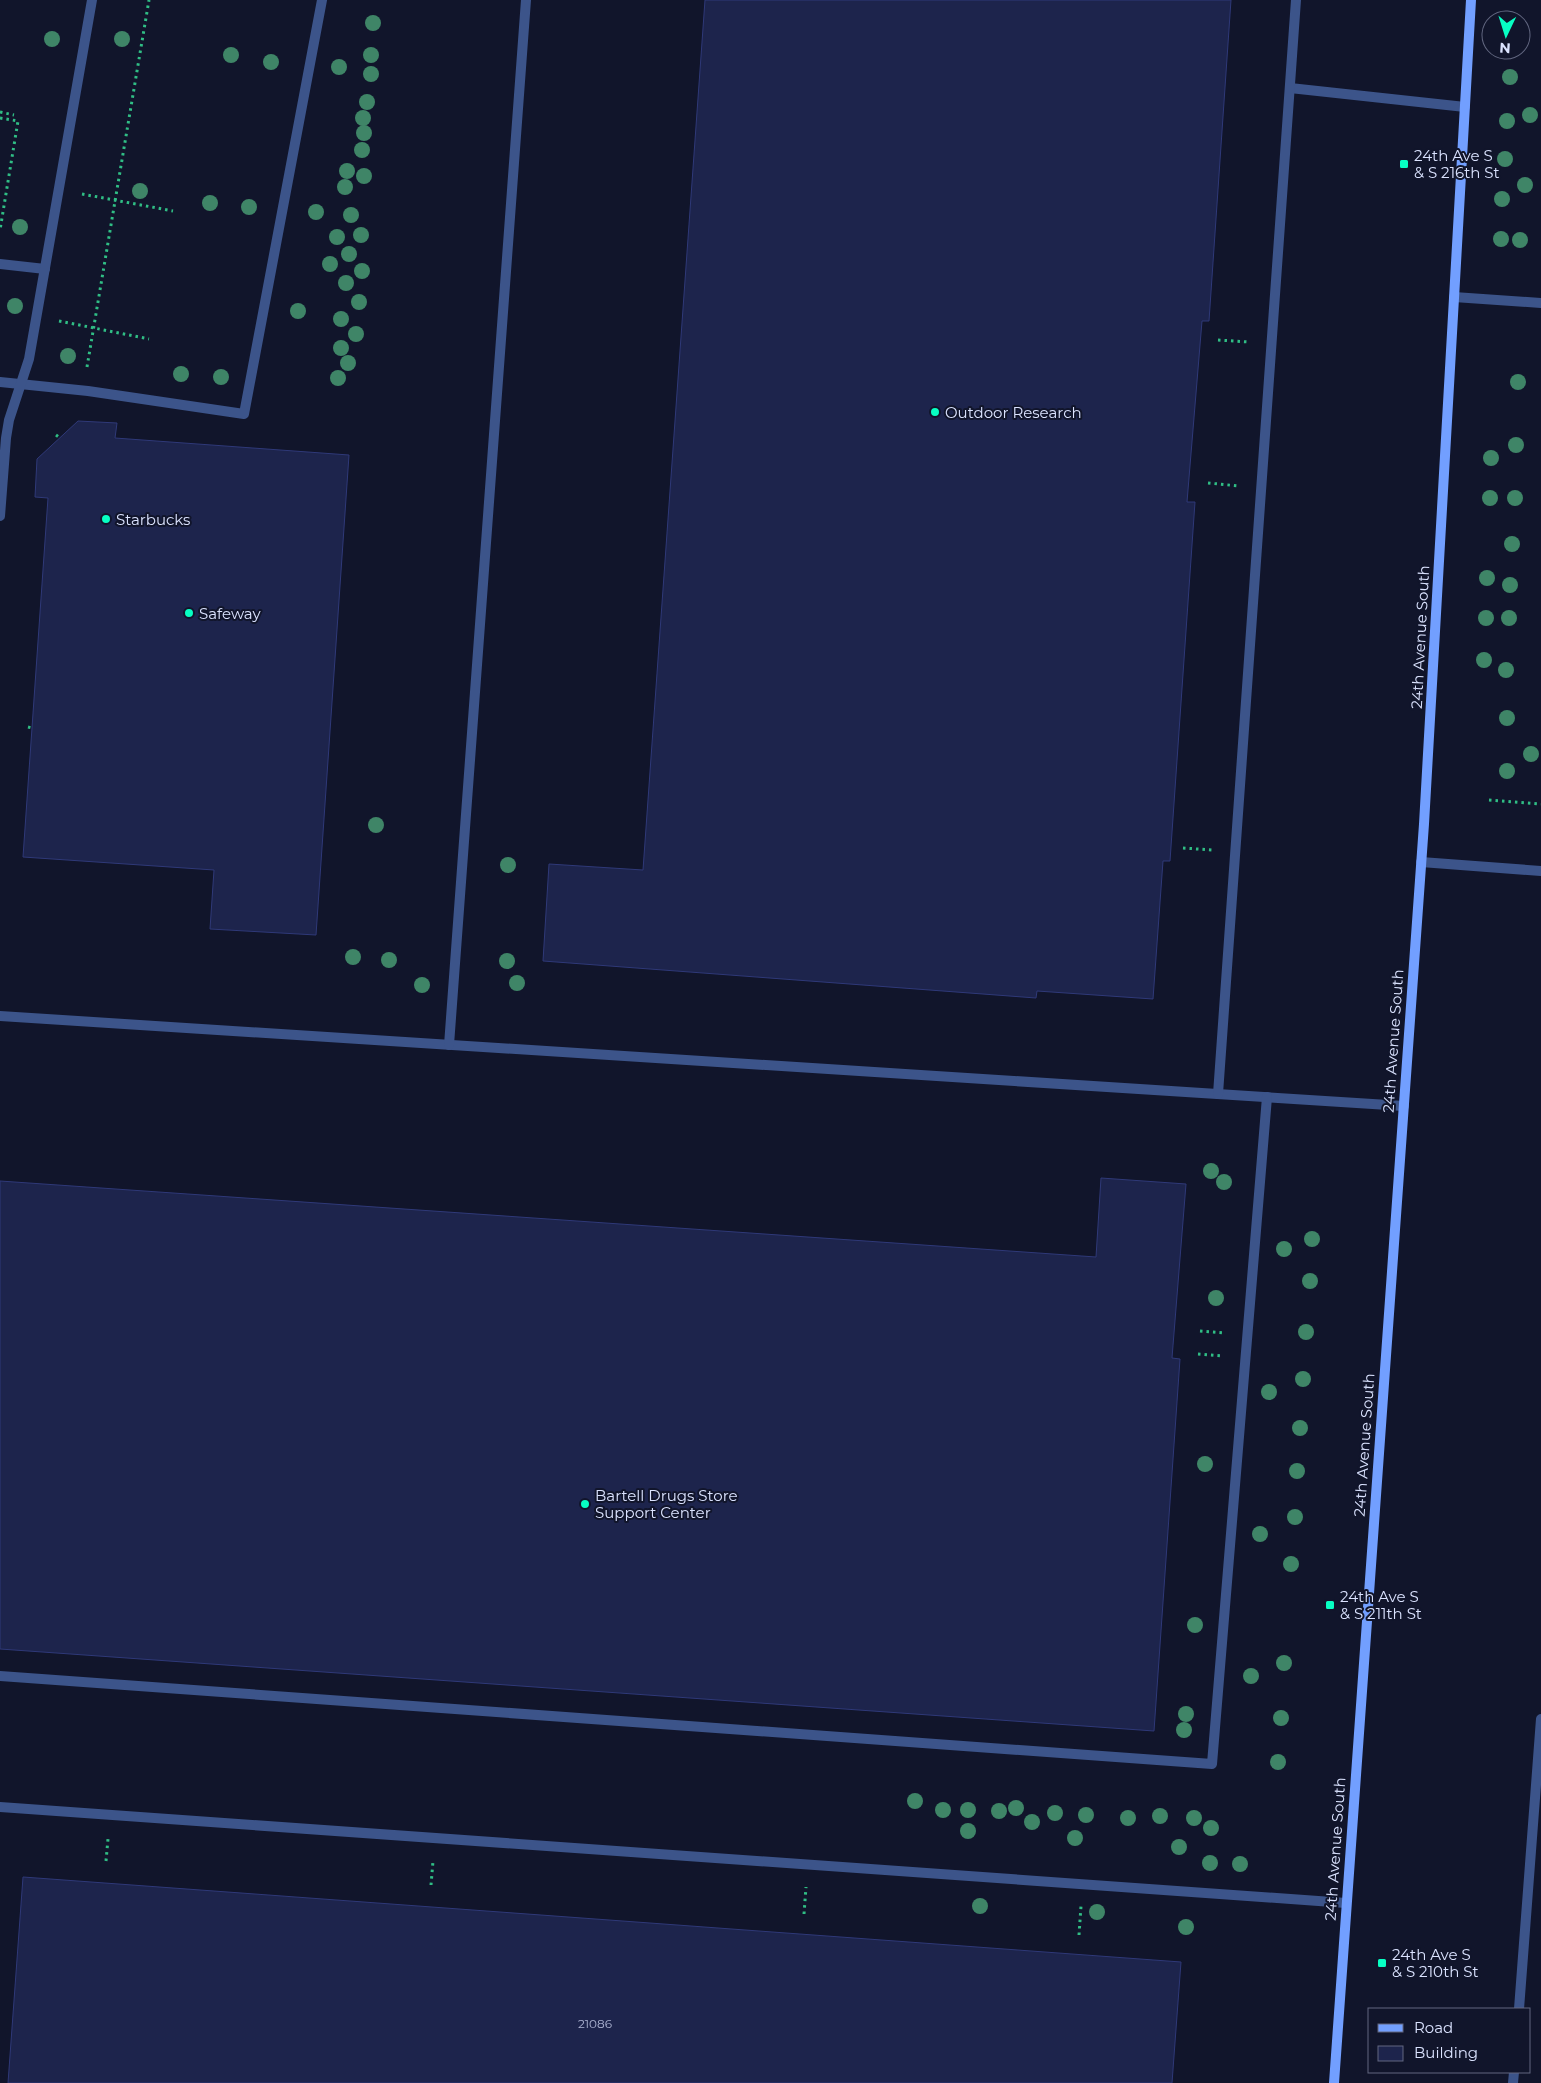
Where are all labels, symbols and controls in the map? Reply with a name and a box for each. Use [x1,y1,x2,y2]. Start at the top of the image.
north arrow [1481,10,1531,60]
text: N [1499,39,1511,57]
place label: 24th Ave S & S 216th St [1414,146,1500,182]
marker: 24th Ave S & S 216th St [1398,158,1410,170]
place label: Outdoor Research [945,403,1082,422]
marker: Outdoor Research [929,406,941,418]
place label: Starbucks [116,510,190,529]
marker: Starbucks [100,513,112,525]
street label: 24th Avenue South [1407,565,1433,709]
place label: Safeway [199,604,261,623]
marker: Safeway [183,607,195,619]
street label: 24th Avenue South [1379,969,1407,1113]
street label: 24th Avenue South [1350,1373,1378,1517]
place label: Bartell Drugs Store Support Center [595,1486,738,1522]
marker: Bartell Drugs Store Support Center [579,1498,591,1510]
place label: 24th Ave S & S 211th St [1340,1587,1422,1623]
marker: 24th Ave S & S 211th St [1324,1599,1336,1611]
street label: 24th Avenue South [1321,1777,1349,1921]
place label: 24th Ave S & S 210th St [1392,1945,1479,1981]
marker: 24th Ave S & S 210th St [1376,1957,1388,1969]
legend [1368,2008,1531,2073]
house number: 21086 [578,2016,612,2031]
text: Road [1414,2018,1453,2037]
text: Building [1414,2043,1478,2062]

